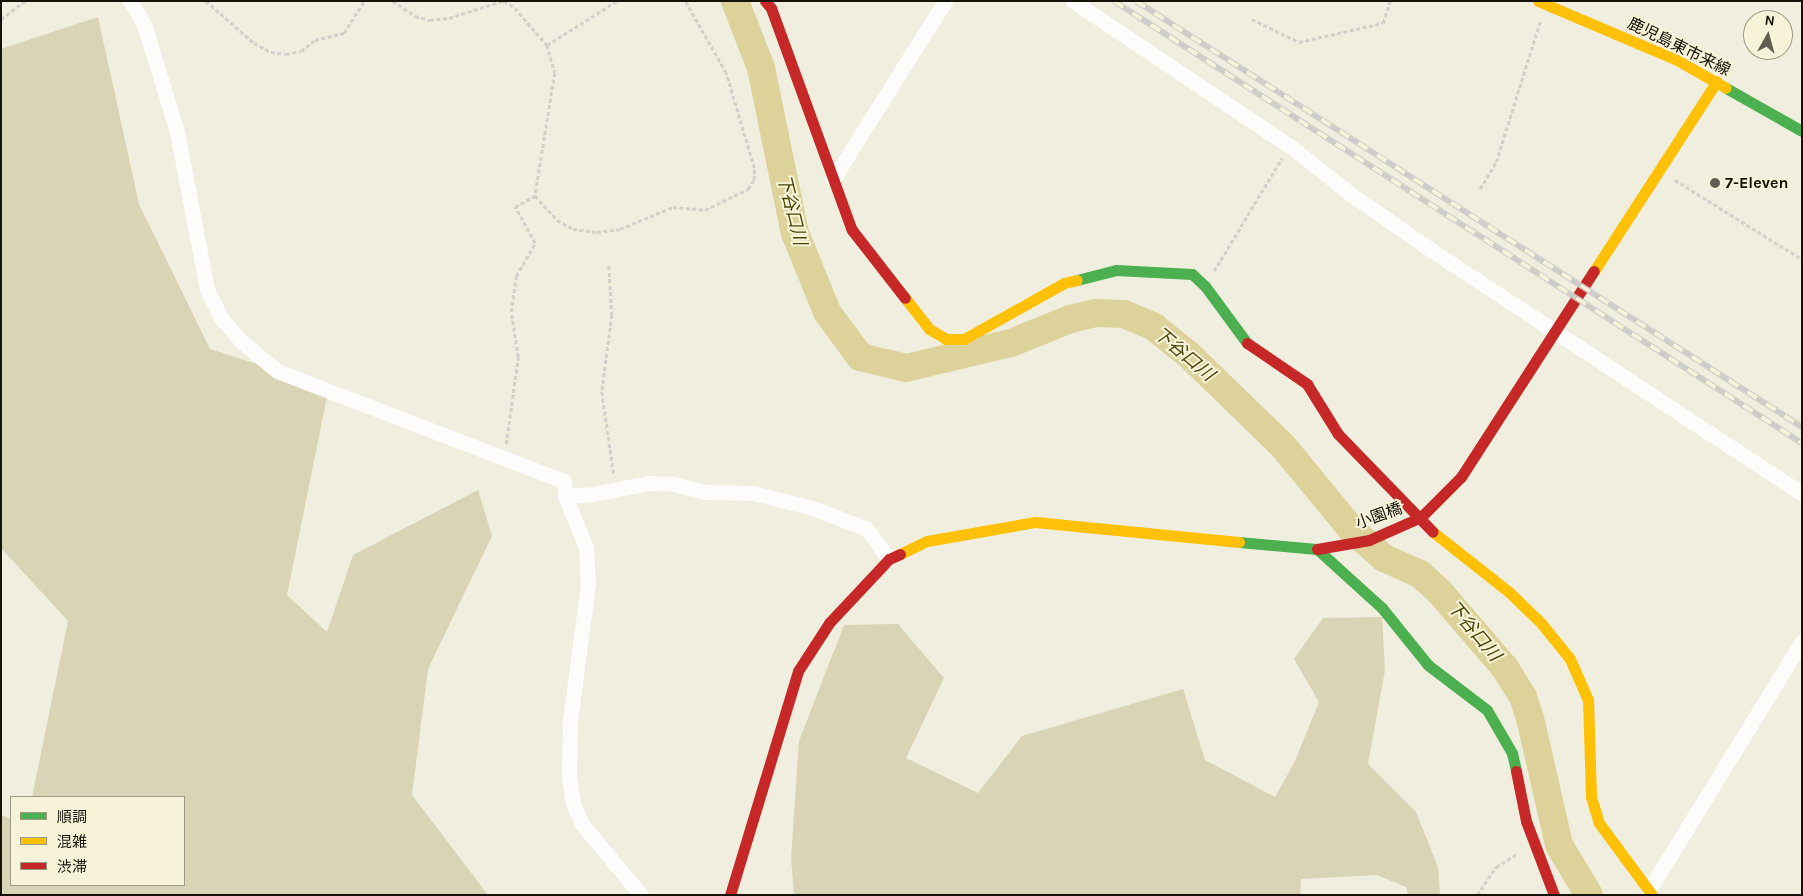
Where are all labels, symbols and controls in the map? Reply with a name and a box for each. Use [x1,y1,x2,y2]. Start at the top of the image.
north arrow [1743,10,1793,60]
text: N [1764,12,1776,30]
street label: 鹿児島東市来線 [1624,14,1734,80]
water label: 下谷口川 [773,172,811,248]
place label: 7-Eleven [1725,173,1788,193]
marker: 7-Eleven [1709,177,1721,189]
water label: 下谷口川 [1149,323,1219,385]
street label: 小園橋 [1353,499,1405,533]
water label: 下谷口川 [1443,596,1505,666]
legend [10,796,185,886]
text: 順調 [57,808,87,826]
text: 混雑 [57,833,87,851]
text: 渋滞 [57,858,87,876]

